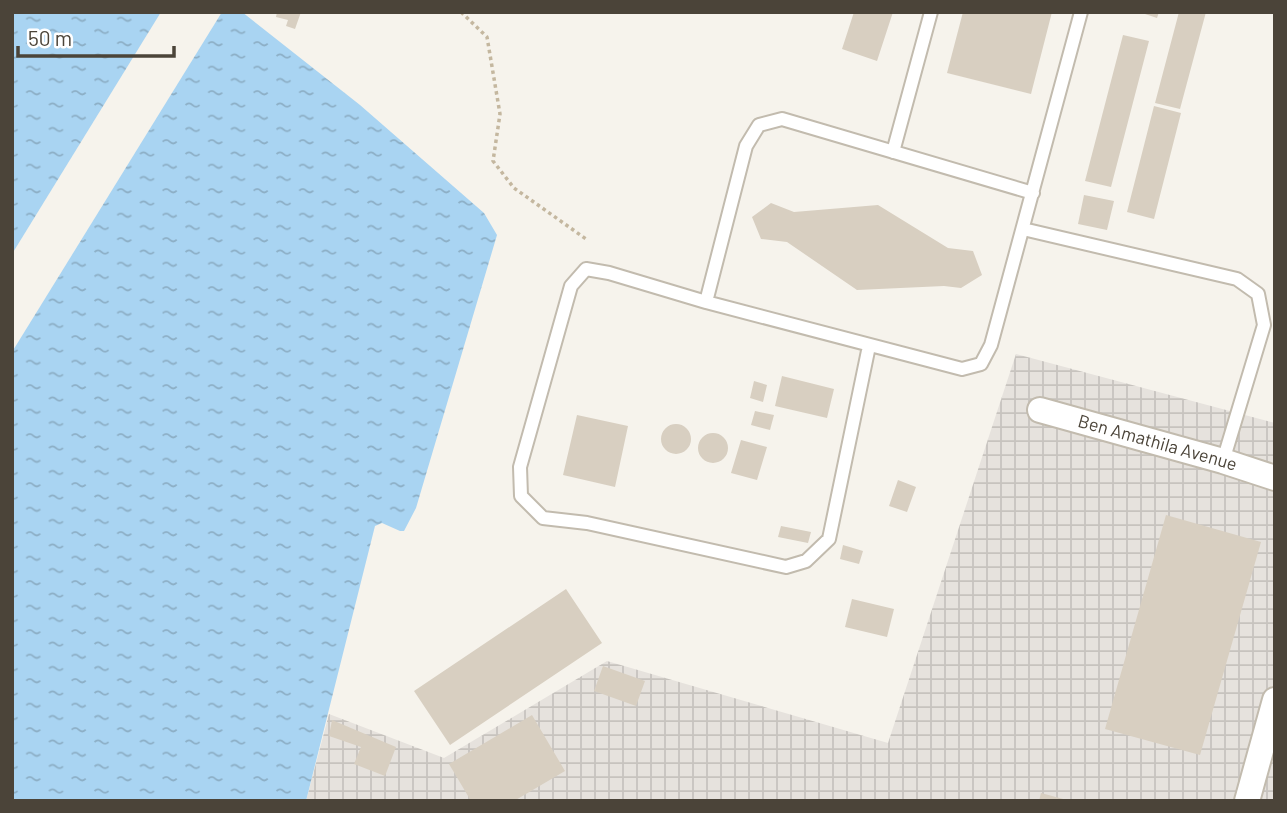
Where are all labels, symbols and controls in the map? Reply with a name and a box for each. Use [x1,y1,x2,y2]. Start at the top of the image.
scale bar [18,14,173,58]
text: 50 m [28,25,72,50]
street label: Ben Amathila Avenue [1076,409,1240,475]

